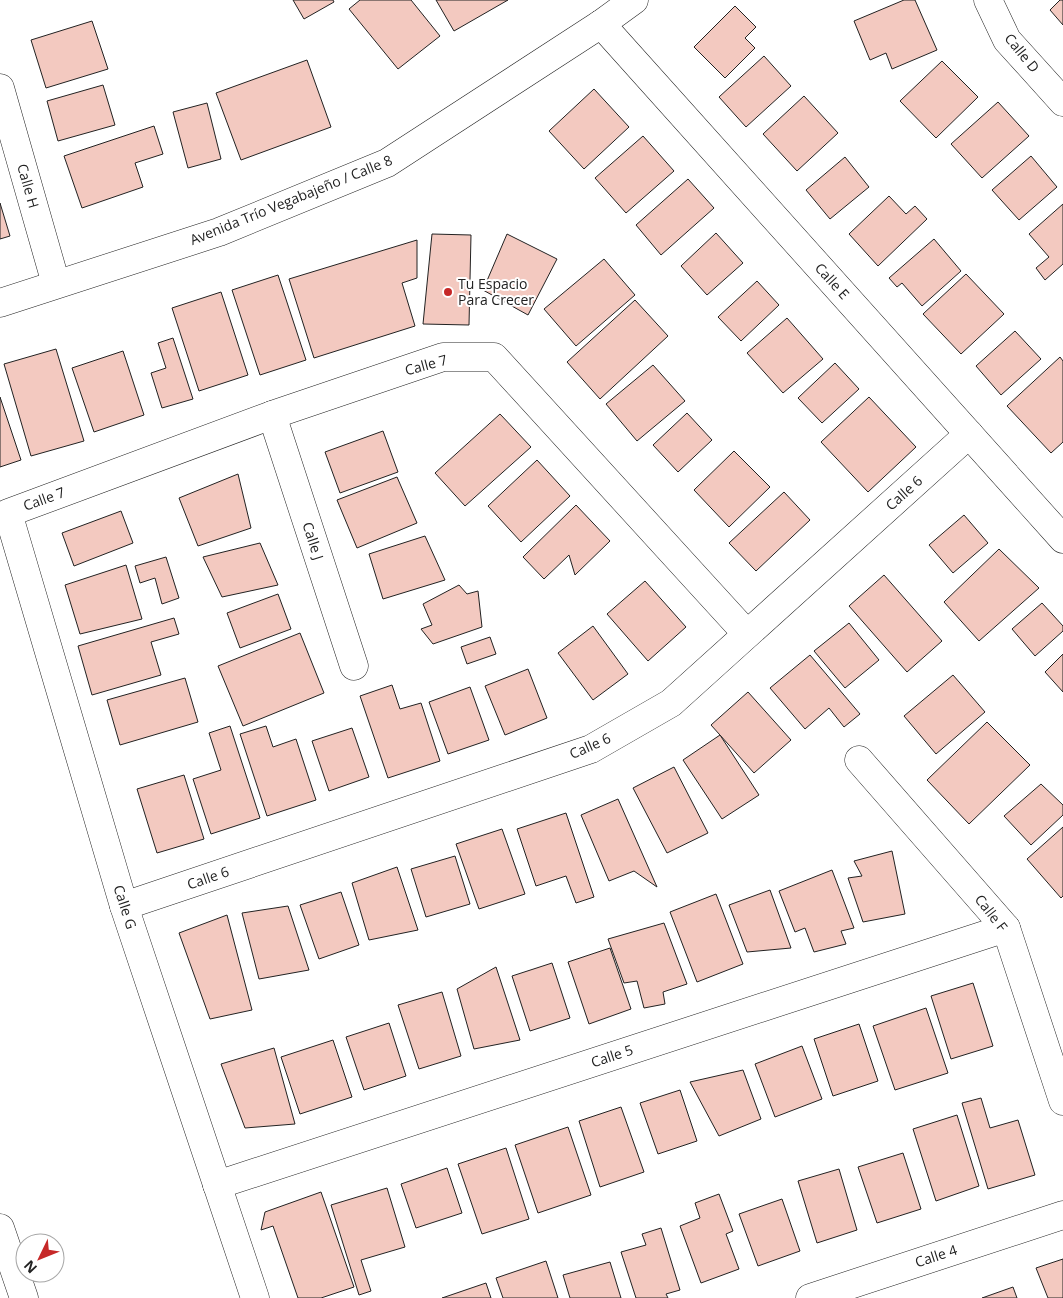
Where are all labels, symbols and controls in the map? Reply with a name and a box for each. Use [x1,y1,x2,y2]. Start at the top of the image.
street label: Calle D [1001,29,1044,76]
street label: Avenida Trío Vegabajeño / Calle 8 [187,150,395,249]
street label: Calle H [13,161,44,210]
street label: Calle E [811,258,854,303]
place label: Tu Espacio Para Crecer [458,274,534,309]
marker: Tu Espacio Para Crecer [442,286,454,298]
street label: Calle 7 [403,350,449,379]
street label: Calle 6 [881,471,926,514]
street label: Calle 7 [20,482,67,515]
street label: Calle J [298,519,329,562]
street label: Calle 6 [566,728,613,763]
street label: Calle 6 [184,862,231,894]
street label: Calle G [109,882,142,931]
street label: Calle F [971,890,1012,935]
street label: Calle 5 [588,1040,635,1071]
north arrow [15,1233,65,1283]
street label: Calle 4 [912,1240,959,1271]
text: N [19,1257,41,1278]

